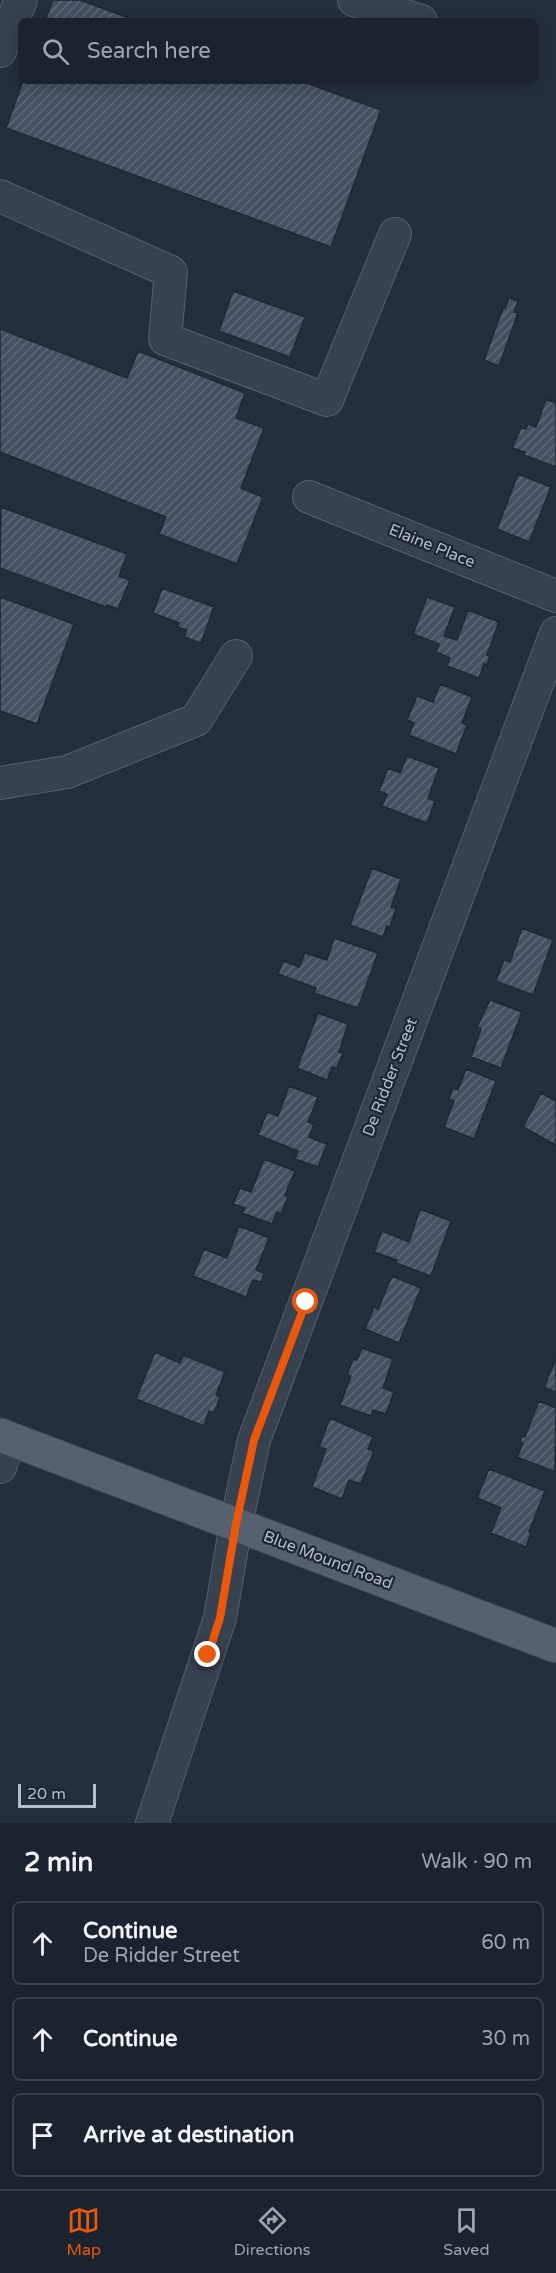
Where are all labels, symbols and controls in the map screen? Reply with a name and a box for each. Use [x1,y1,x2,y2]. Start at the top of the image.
search box [18,18,538,84]
icon: search [39,35,72,68]
text: Search here [87,38,211,64]
street label: Elaine Place [386,520,478,572]
street label: De Ridder Street [358,1015,422,1139]
route start [292,1288,318,1314]
street label: Blue Mound Road [261,1526,395,1594]
route end [194,1641,220,1667]
scale bar [18,1781,96,1808]
text: 20 m [27,1784,66,1804]
text: 2 min [24,1847,93,1878]
text: Walk · 90 m [421,1850,532,1874]
text: Continue [83,1918,178,1944]
icon: ahead [26,1927,59,1960]
text: 60 m [481,1931,530,1955]
text: De Ridder Street [83,1944,240,1968]
icon: ahead [26,2023,59,2056]
text: Continue [83,2026,178,2052]
text: 30 m [481,2027,530,2051]
icon: arrive [26,2119,59,2152]
text: Arrive at destination [83,2122,294,2148]
tab: Map [66,2204,101,2260]
tab: Directions [234,2204,310,2260]
tab: Saved [443,2204,490,2260]

